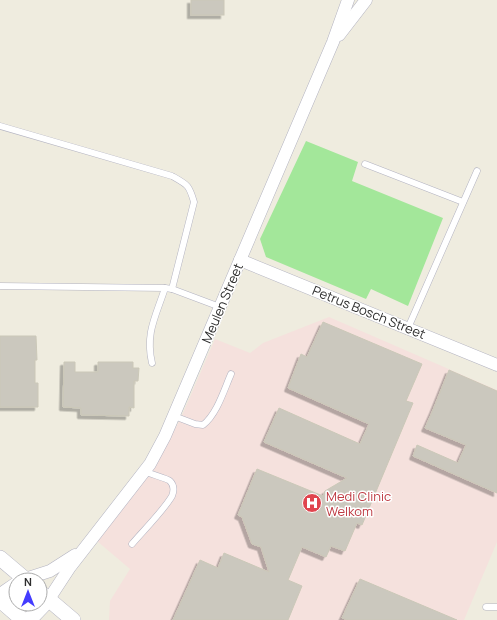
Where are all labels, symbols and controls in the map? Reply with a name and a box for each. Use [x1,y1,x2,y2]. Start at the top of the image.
street label: Meulen Street [197,260,247,346]
street label: Petrus Bosch Street [310,281,428,343]
place label: Medi Clinic Welkom [326,487,391,520]
hospital icon: Medi Clinic Welkom [301,492,323,514]
north arrow [8,572,48,612]
text: N [24,574,32,589]

